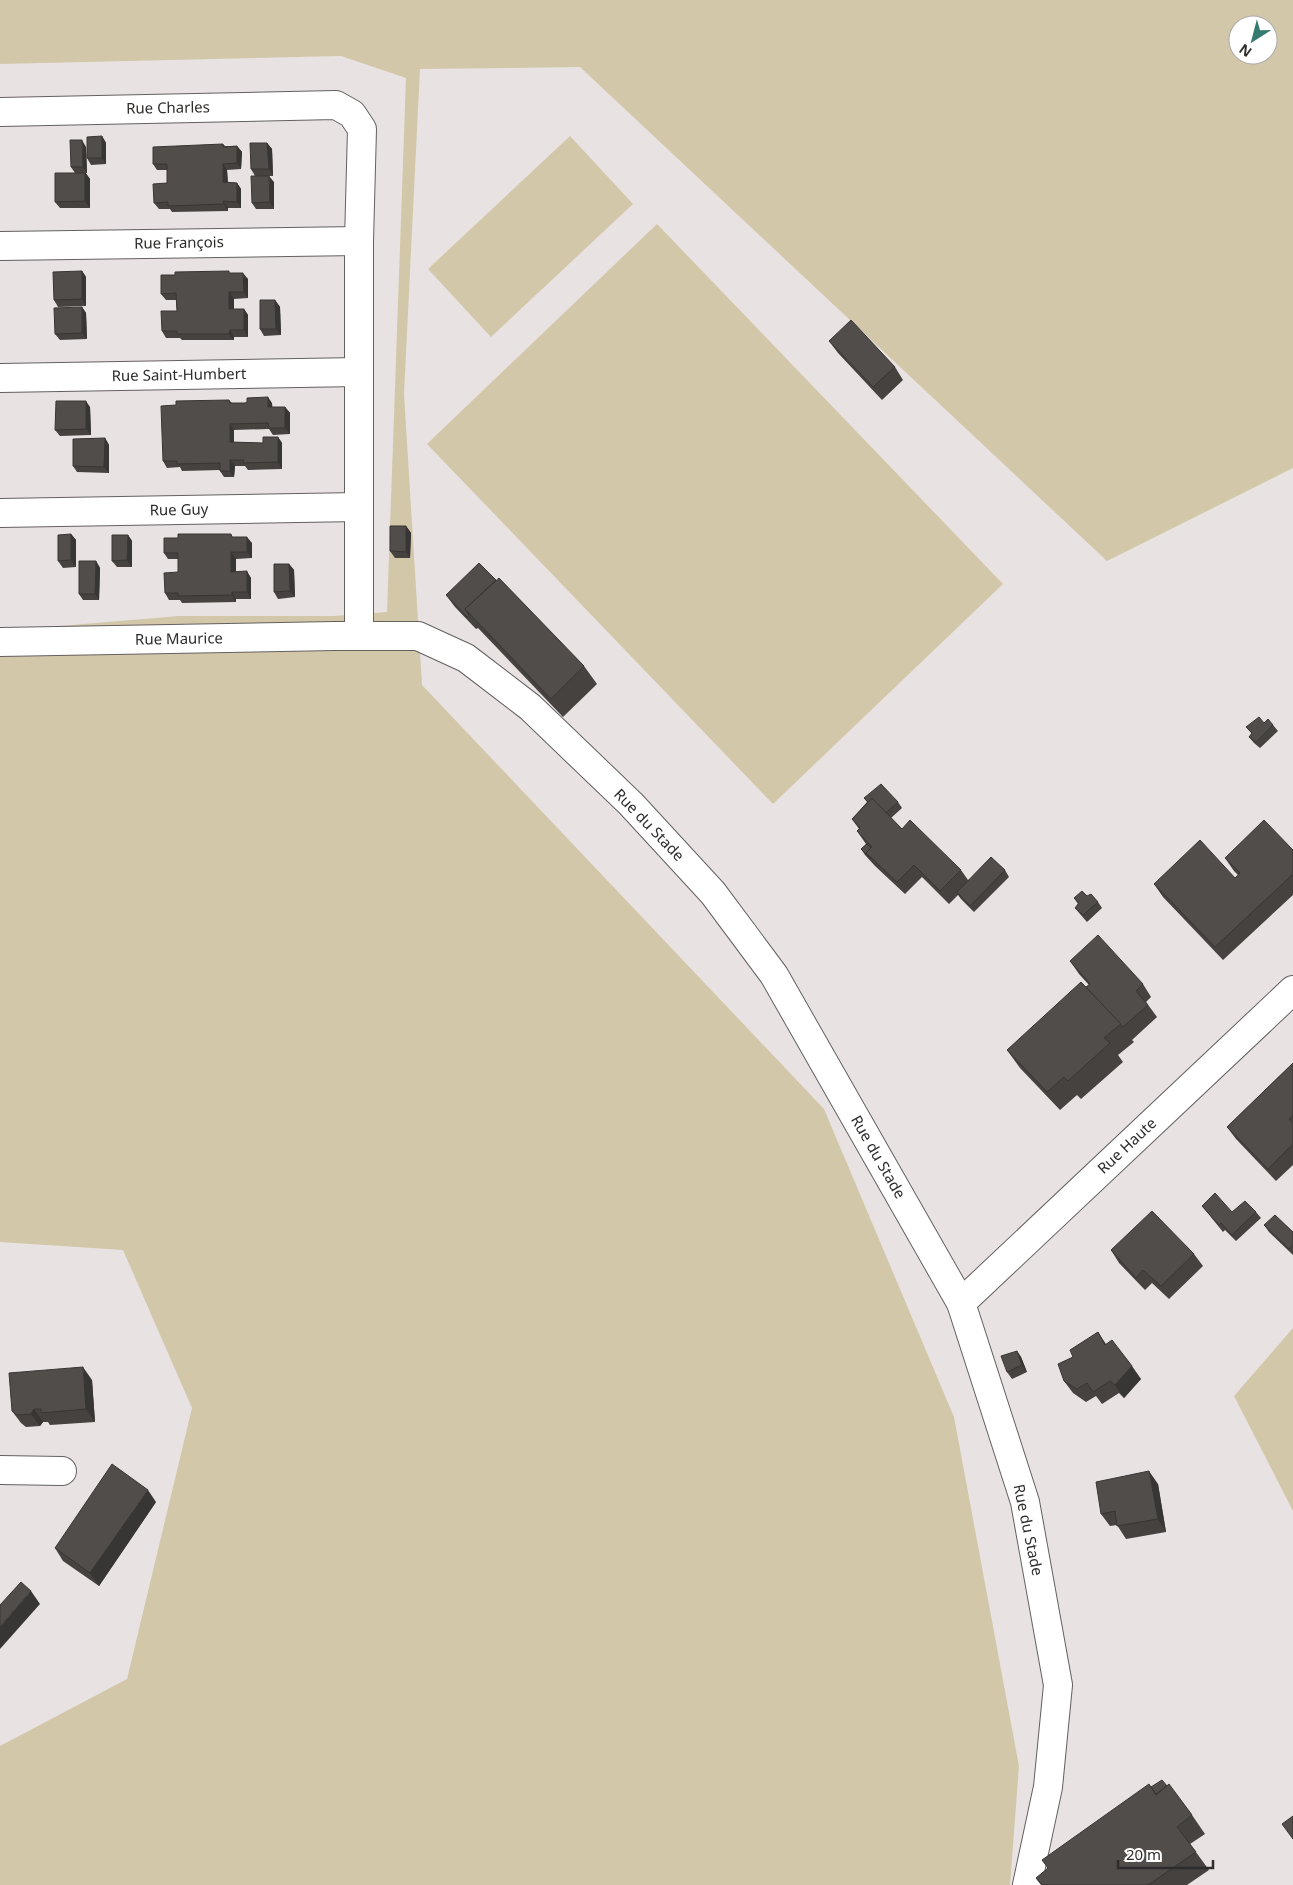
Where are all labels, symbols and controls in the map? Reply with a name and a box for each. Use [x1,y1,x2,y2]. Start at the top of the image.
north arrow [1228,15,1278,65]
text: N [1235,40,1255,62]
street label: Rue Charles [126,96,210,118]
street label: Rue François [134,231,224,253]
street label: Rue Saint-Humbert [111,363,247,385]
street label: Rue Guy [149,498,209,520]
street label: Rue Maurice [135,627,223,649]
street label: Rue du Stade [610,784,689,865]
street label: Rue du Stade [847,1111,911,1202]
street label: Rue Haute [1093,1113,1160,1178]
street label: Rue du Stade [1010,1482,1048,1577]
scale bar [1118,1838,1213,1870]
text: 20 m [1126,1844,1161,1864]

